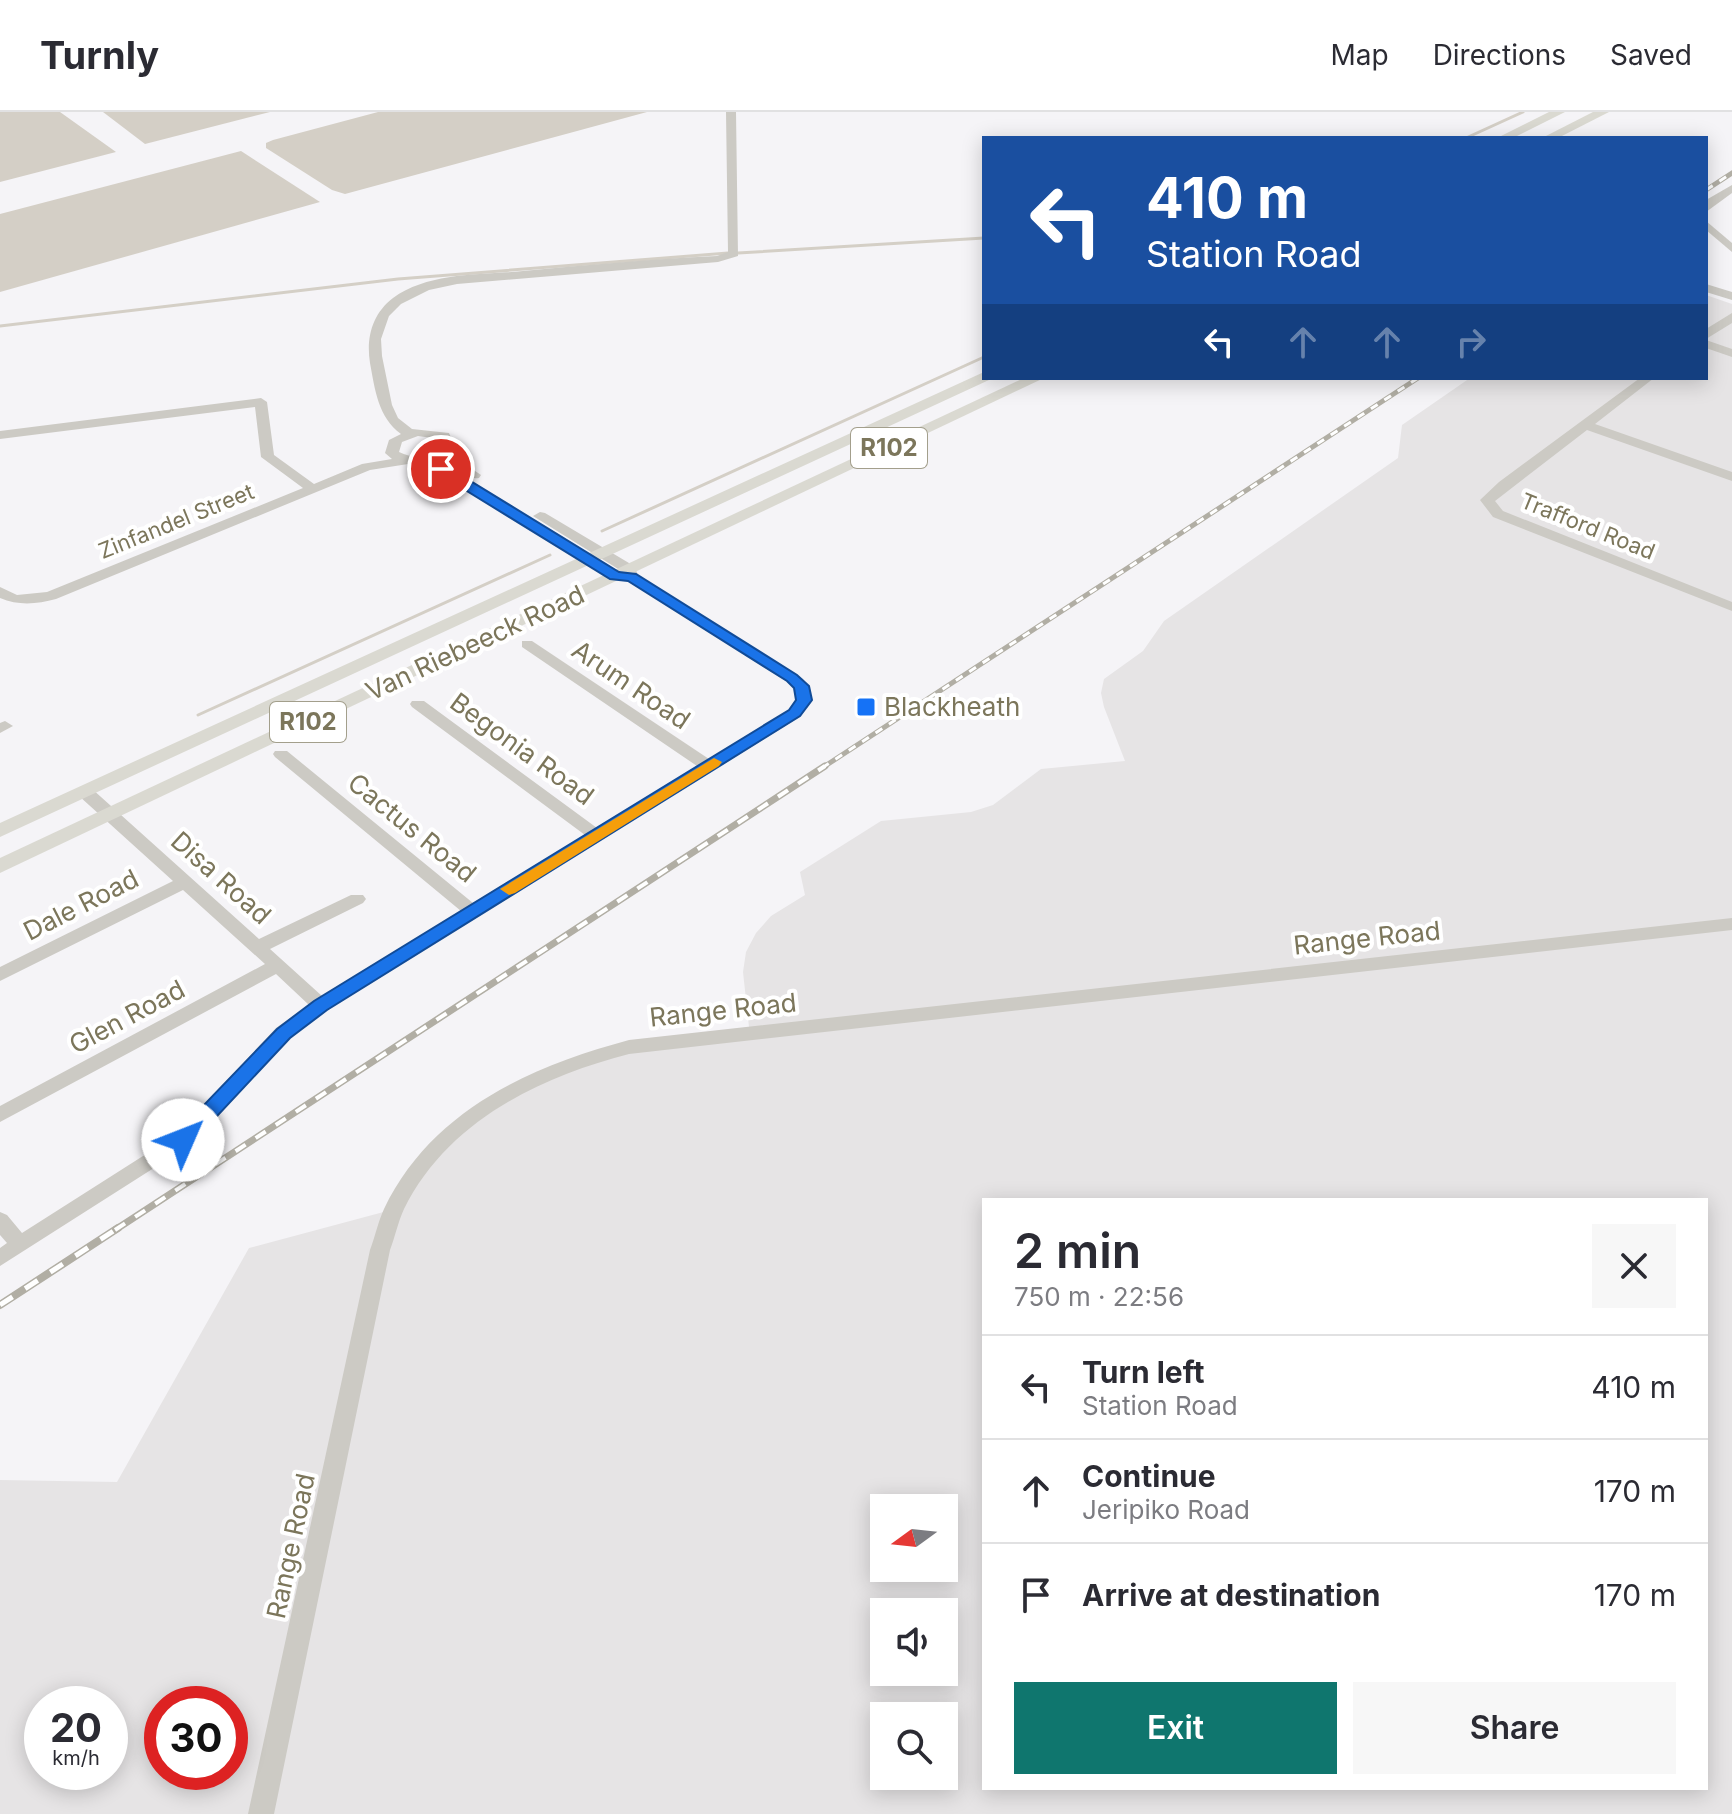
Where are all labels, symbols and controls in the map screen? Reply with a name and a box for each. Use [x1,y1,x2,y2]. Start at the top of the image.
text: Turnly [40,32,159,78]
text: Map [1330,38,1389,72]
text: Directions [1433,38,1566,72]
text: Saved [1610,38,1692,72]
text: 410 m [1146,164,1308,232]
icon: left [1014,168,1118,272]
text: Station Road [1146,232,1362,276]
icon: left [1197,320,1241,364]
icon: ahead [1281,320,1325,364]
icon: ahead [1365,320,1409,364]
icon: right [1449,320,1493,364]
road number: R102 [851,428,927,468]
pin [407,435,475,503]
icon: arrive [419,447,463,491]
street label: Zinfandel Street [95,478,257,564]
street label: Trafford Road [1517,487,1659,565]
street label: Van Riebeeck Road [361,578,589,707]
street label: Arum Road [566,634,696,735]
street label: Begonia Road [444,686,600,811]
place label: Blackheath [884,691,1020,722]
marker: Blackheath [855,696,877,718]
road number: R102 [270,702,346,742]
street label: Cactus Road [342,766,483,889]
street label: Disa Road [165,825,278,930]
street label: Dale Road [18,862,143,947]
street label: Range Road [1292,914,1442,961]
street label: Glen Road [64,973,190,1060]
street label: Range Road [648,986,798,1033]
position arrow [141,1098,225,1182]
text: 2 min [1014,1221,1141,1280]
button: close [1592,1224,1676,1308]
text: 750 m · 22:56 [1014,1281,1184,1312]
text: Turn left [1082,1354,1204,1390]
icon: left [1014,1365,1058,1409]
text: 410 m [1591,1369,1676,1405]
text: Station Road [1082,1390,1238,1421]
text: Continue [1082,1458,1216,1494]
icon: ahead [1014,1469,1058,1513]
street label: Range Road [260,1470,321,1621]
text: 170 m [1594,1473,1676,1509]
north arrow [870,1494,958,1582]
map controls [870,1494,958,1790]
text: Jeripiko Road [1082,1494,1250,1525]
icon: arrive [1014,1573,1058,1617]
text: Arrive at destination [1082,1577,1380,1613]
text: 170 m [1594,1577,1676,1613]
button: sound [870,1598,958,1686]
button: Exit [1014,1682,1337,1774]
button: Share [1353,1682,1676,1774]
speed limit sign: 30 [144,1686,248,1790]
button: search [870,1702,958,1790]
text: 20 [50,1703,102,1752]
text: km/h [52,1746,100,1770]

